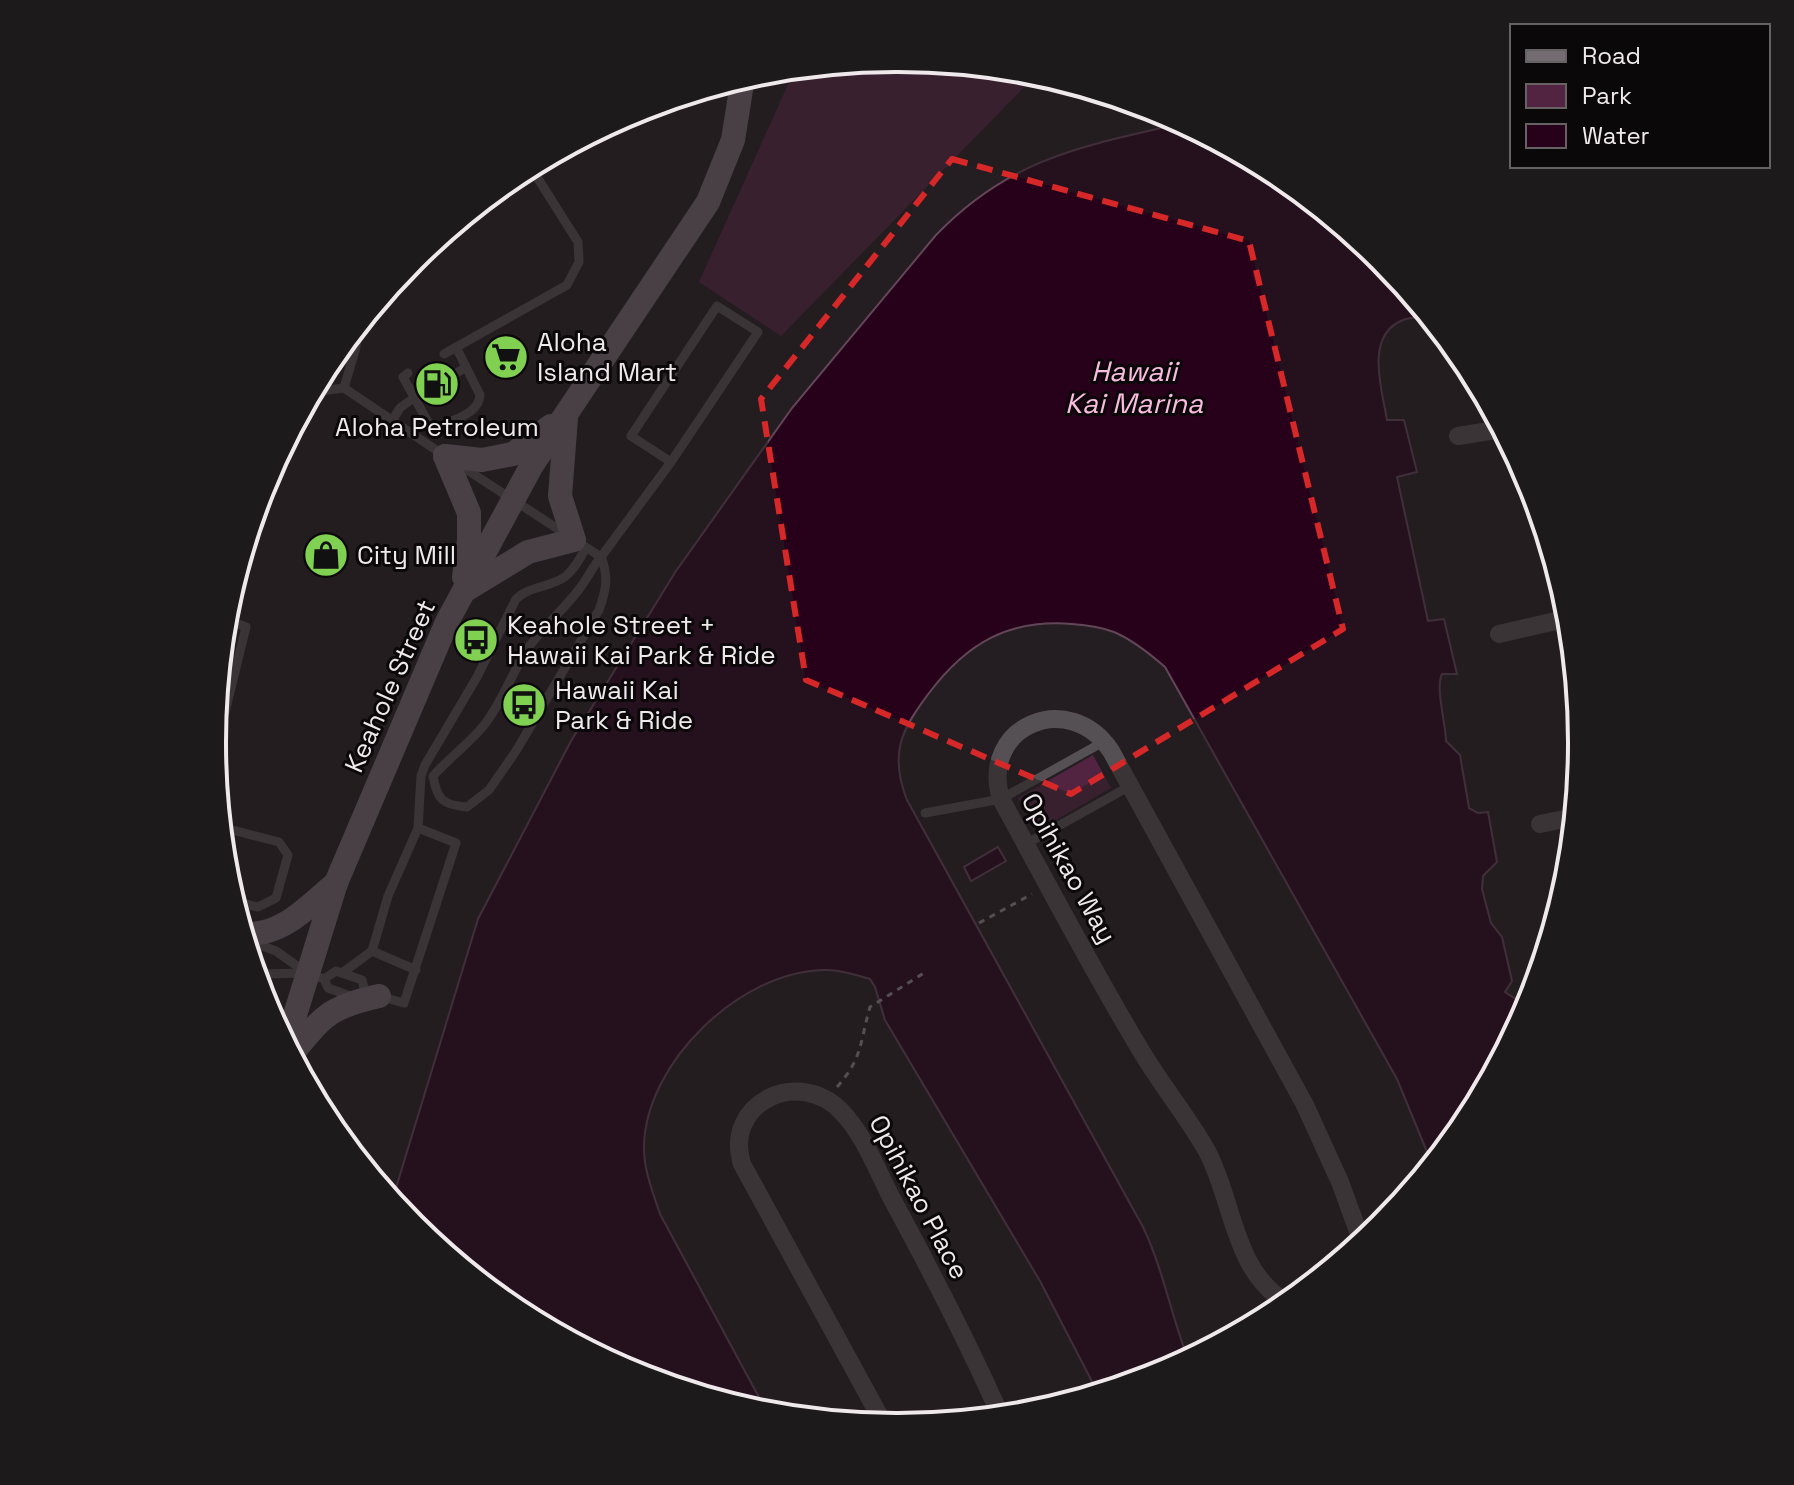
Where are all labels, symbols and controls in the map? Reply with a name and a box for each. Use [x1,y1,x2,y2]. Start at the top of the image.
legend [1510,24,1770,168]
text: Road [1582,40,1641,71]
text: Park [1582,80,1632,111]
text: Water [1582,120,1650,151]
place label: Aloha Island Mart [537,325,677,389]
supermarket icon: Aloha Island Mart [482,333,530,381]
water label: Hawaii Kai Marina [1065,353,1204,421]
fuel station icon: Aloha Petroleum [413,360,461,408]
place label: Aloha Petroleum [335,410,539,444]
shop icon: City Mill [302,531,350,579]
place label: City Mill [357,538,456,572]
street label: Keahole Street [337,594,443,778]
place label: Keahole Street + Hawaii Kai Park & Ride [507,608,776,672]
bus stop icon: Keahole Street + Hawaii Kai Park & Ride [452,616,500,664]
place label: Hawaii Kai Park & Ride [555,673,693,737]
bus stop icon: Hawaii Kai Park & Ride [500,681,548,729]
street label: Opihikao Way [1014,787,1124,949]
street label: Opihikao Place [861,1109,977,1285]

